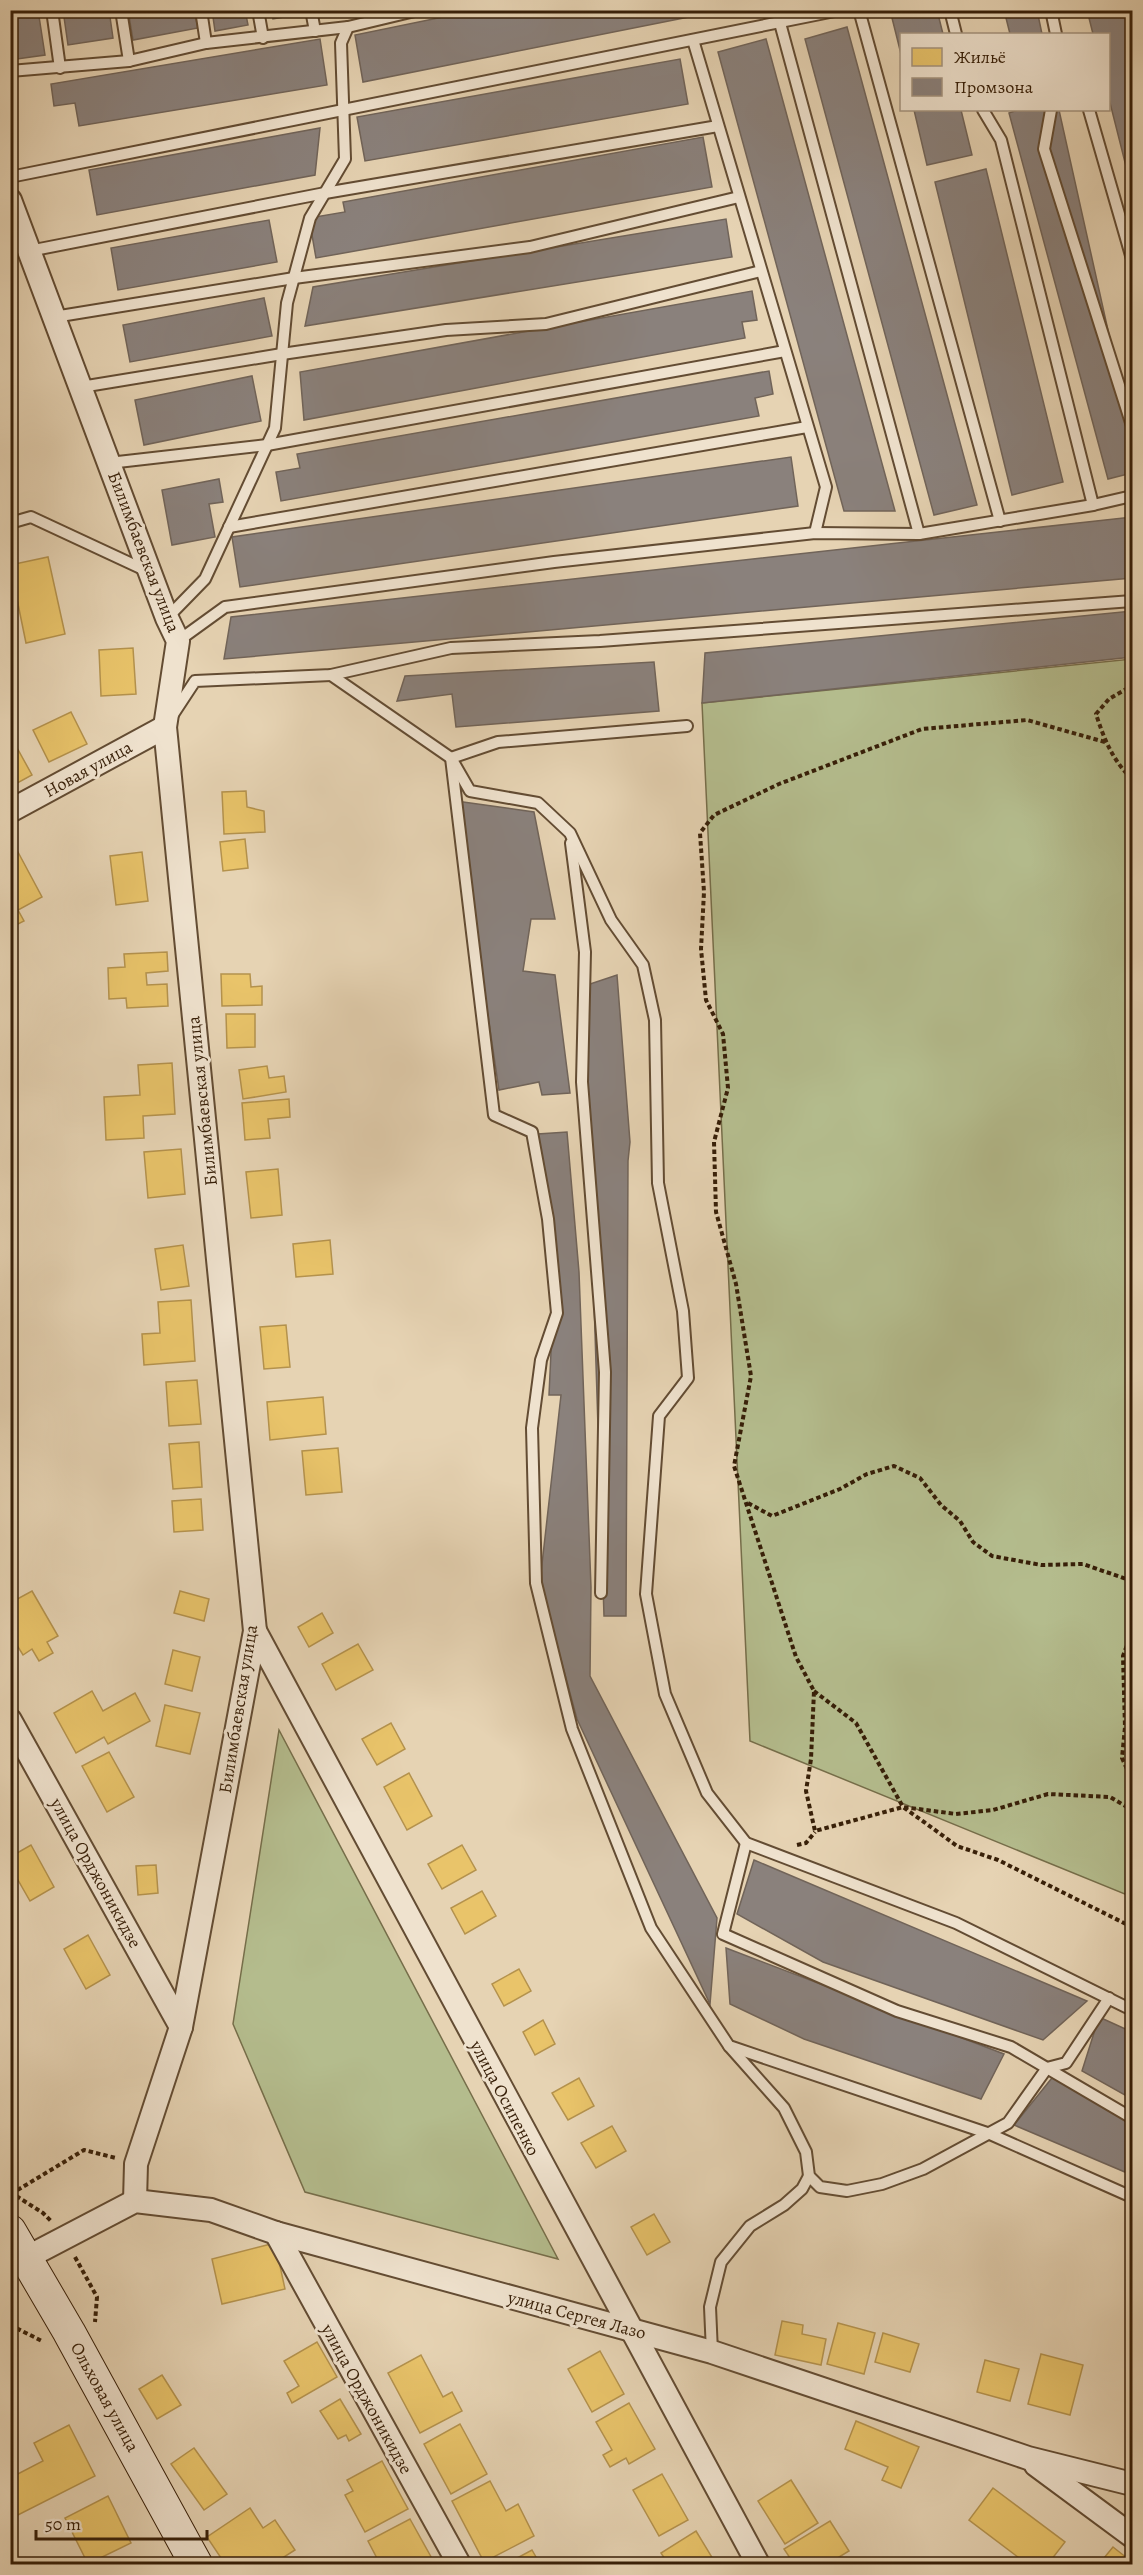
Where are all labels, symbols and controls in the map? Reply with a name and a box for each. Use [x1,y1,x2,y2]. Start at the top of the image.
legend [900,33,1110,111]
text: Жильё [954,45,1006,69]
text: Промзона [954,75,1034,99]
street label: Билимбаевская улица [102,468,186,637]
street label: Новая улица [40,735,137,803]
street label: Билимбаевская улица [181,1014,223,1187]
street label: Билимбаевская улица [213,1622,263,1795]
street label: улица Орджоникидзе [44,1793,147,1952]
street label: улица Осипенко [464,2035,545,2160]
street label: улица Сергея Лазо [504,2285,649,2345]
street label: улица Орджоникидзе [315,2319,418,2478]
street label: Ольховая улица [65,2338,145,2457]
scale bar [36,2503,207,2541]
text: 50 m [45,2512,81,2536]

